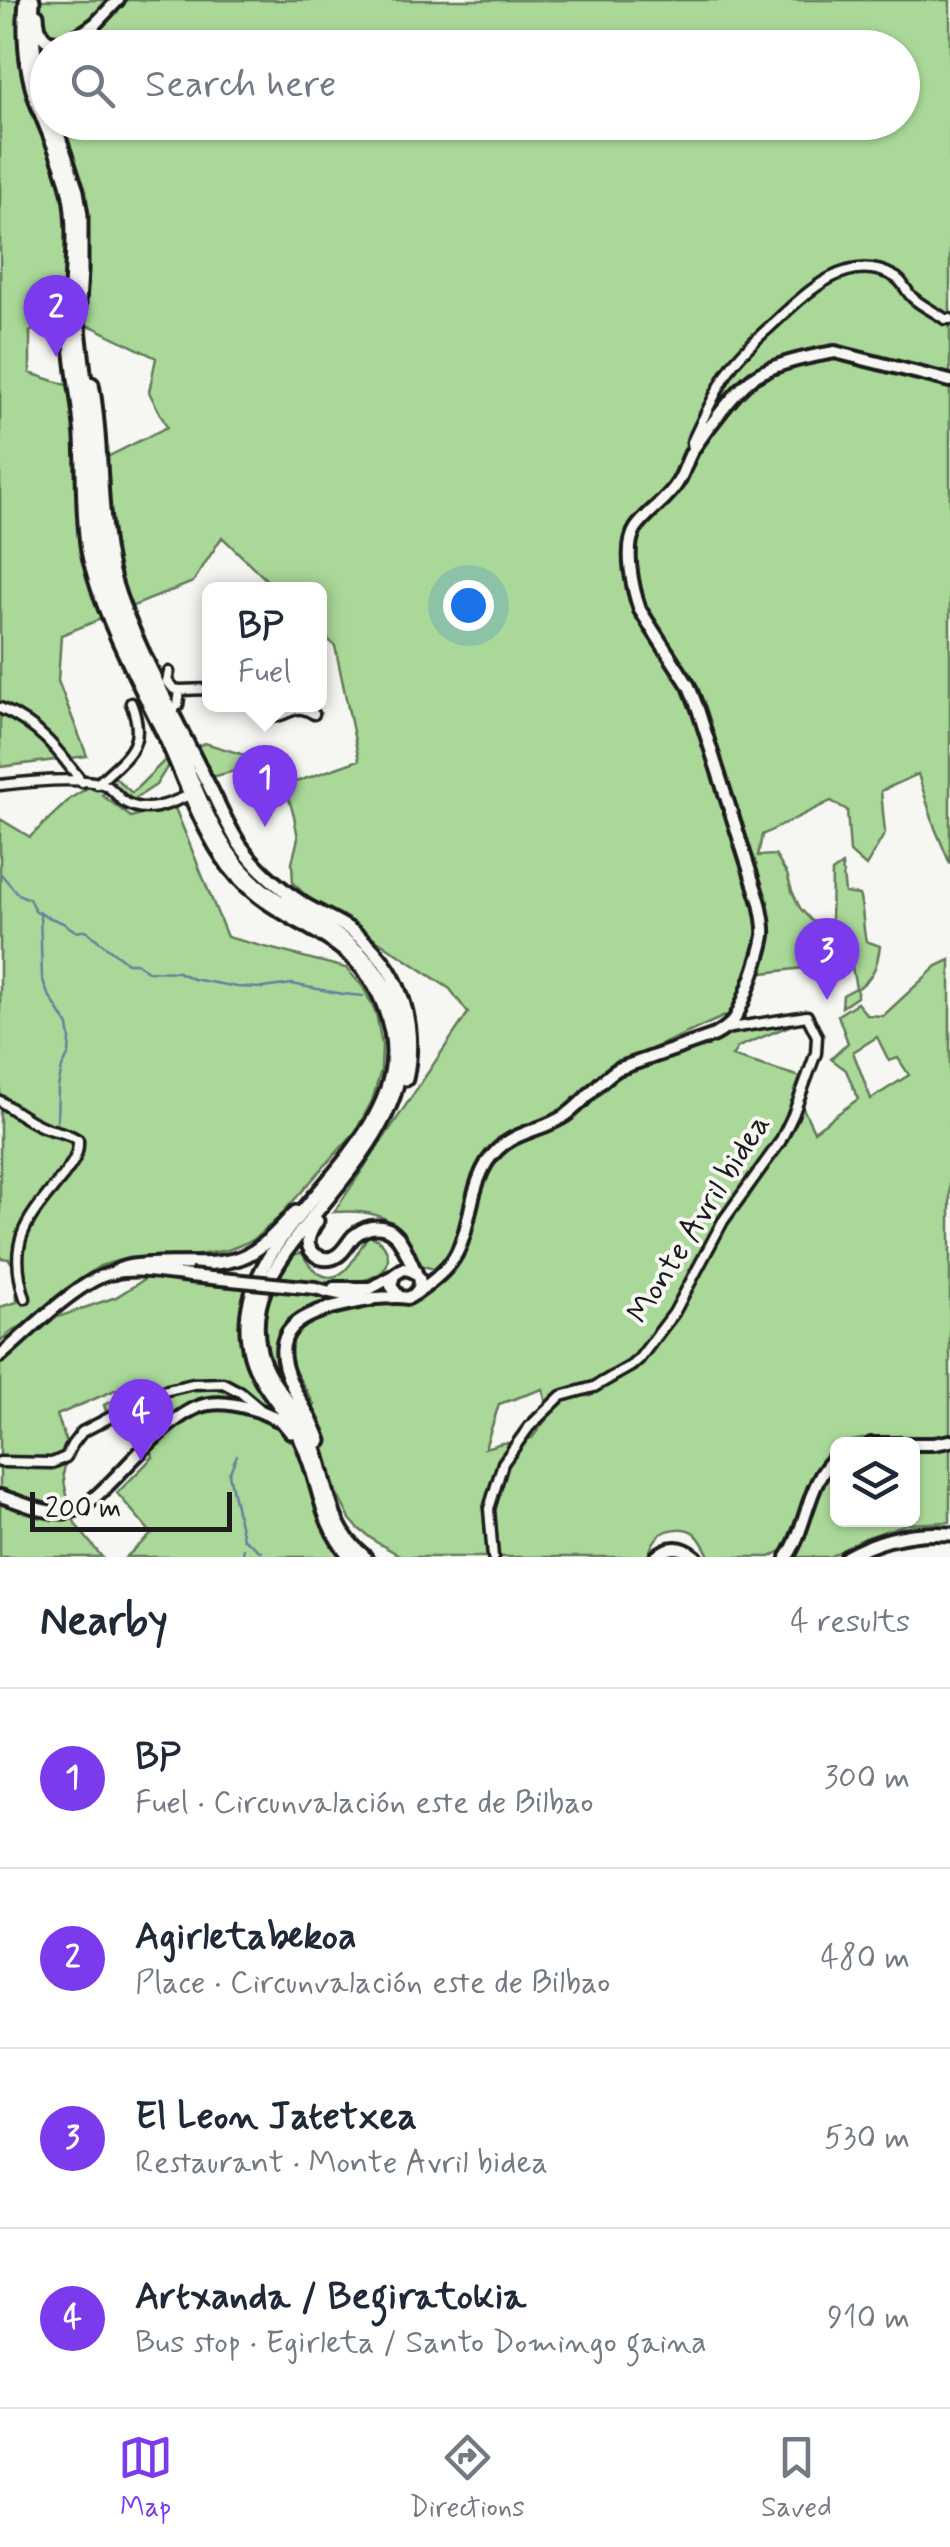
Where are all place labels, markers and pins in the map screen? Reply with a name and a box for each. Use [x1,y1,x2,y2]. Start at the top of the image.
pin: 2 [23,274,88,357]
pin: 1 [232,744,298,827]
pin: 3 [794,918,860,1000]
pin: 4 [108,1378,174,1461]

